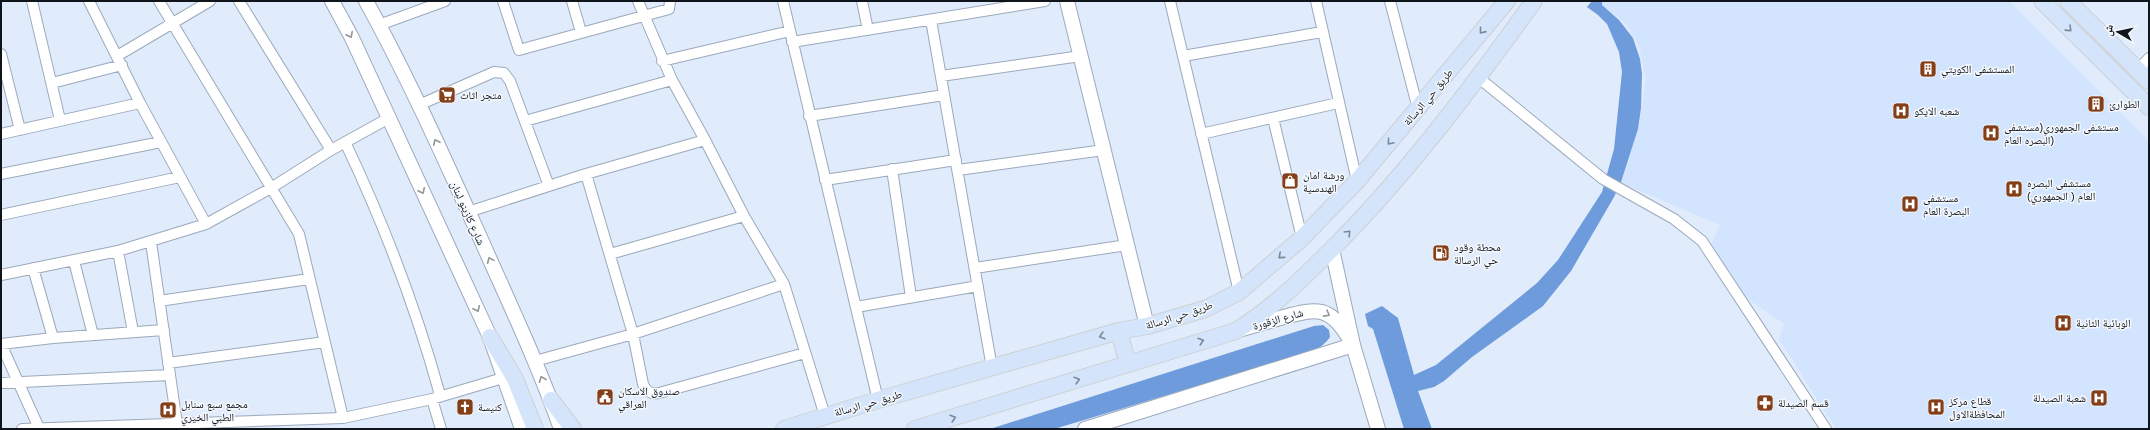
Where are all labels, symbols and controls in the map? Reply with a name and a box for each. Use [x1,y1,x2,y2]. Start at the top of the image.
north arrow [2098,12,2138,52]
text: ش [2101,23,2117,37]
one-way arrow [2064,24,2072,31]
one-way arrow [1479,27,1486,34]
one-way arrow [345,31,353,38]
building icon: المستشفى الكويتي [1918,59,1938,79]
place label: المستشفى الكويتي [1941,63,2014,78]
street label: طريق حي الرسالة [1401,66,1457,129]
supermarket icon: متجر اثاث [437,85,457,105]
place label: متجر اثاث [460,89,501,101]
building icon: الطوارئ [2086,94,2106,114]
place label: الطوارئ [2109,98,2140,111]
hospital icon: شعبه الايكو [1891,101,1911,121]
place label: شعبه الايكو [1914,105,1959,117]
place label: مستشفى الجمهوري(مستشفى البصره العام) [2004,121,2119,147]
hospital icon: مستشفى الجمهوري(مستشفى البصره العام) [1981,123,2001,143]
one-way arrow [1387,137,1394,145]
one-way arrow [433,139,441,146]
place label: ورشة امان الهندسية [1303,169,1345,194]
shop icon: ورشة امان الهندسية [1280,171,1300,191]
place label: مستشفى البصره العام ( الجمهوري) [2027,177,2095,205]
street label: شارع كازينو لبنان [448,179,487,247]
hospital icon: مستشفى البصره العام ( الجمهوري) [2004,179,2024,199]
one-way arrow [417,187,425,195]
place label: مستشفى البصرة العام [1923,192,1969,218]
hospital icon: مستشفى البصرة العام [1900,194,1920,214]
one-way arrow [1343,230,1351,238]
place label: محطة وقود حي الرسالة [1454,241,1501,269]
fuel station icon: محطة وقود حي الرسالة [1431,243,1451,263]
one-way arrow [1278,251,1285,258]
one-way arrow [487,257,495,265]
street label: طريق حي الرسالة [1144,298,1215,334]
one-way arrow [472,305,480,313]
street label: شارع الزقورة [1251,306,1305,333]
one-way arrow [1323,310,1330,317]
hospital icon: الوبائية الثانية [2053,313,2073,333]
place label: الوبائية الثانية [2076,317,2131,329]
one-way arrow [1099,332,1105,340]
one-way arrow [1197,338,1204,346]
one-way arrow [539,376,547,383]
one-way arrow [1073,376,1080,385]
place label: صندوق الاسكان العراقي [618,385,680,413]
public building icon: صندوق الاسكان العراقي [595,387,615,407]
street label: طريق حي الرسالة [833,388,904,421]
hospital icon: شعبة الصيدلة [2089,388,2109,408]
place label: شعبة الصيدلة [2033,392,2086,404]
pharmacy icon: قسم الصيدلة [1755,393,1775,413]
place label: قطاع مركز المحافظةالاول [1948,395,2005,421]
church icon: كنيسة [455,397,475,417]
place label: قسم الصيدلة [1778,397,1829,411]
hospital icon: قطاع مركز المحافظةالاول [1926,397,1946,417]
place label: مجمع سبع سنابل الطبي الخيري [181,398,248,426]
hospital icon: مجمع سبع سنابل الطبي الخيري [158,400,178,420]
place label: كنيسة [478,401,502,413]
one-way arrow [949,414,956,423]

